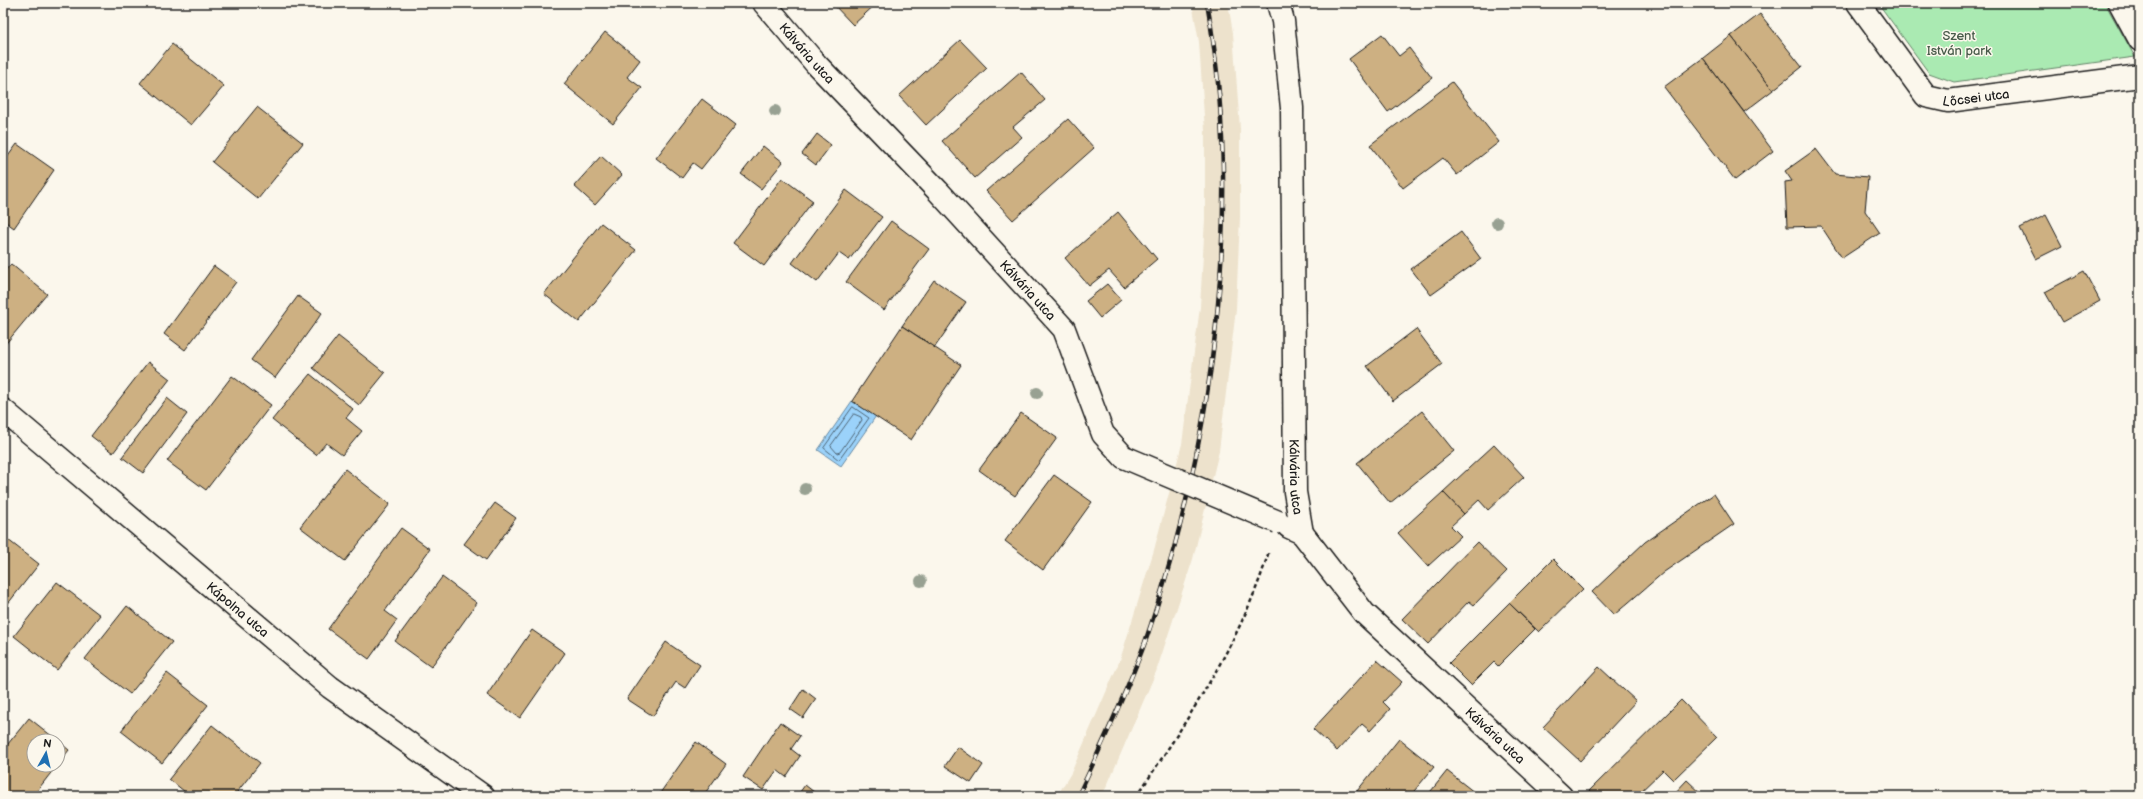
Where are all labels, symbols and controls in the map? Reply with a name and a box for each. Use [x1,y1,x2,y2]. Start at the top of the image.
street label: Kálvária utca [775,20,837,87]
park label: Szent István park [1927,28,1992,59]
street label: Lőcsei utca [1941,86,2010,110]
street label: Kálvária utca [996,257,1059,324]
street label: Kálvária utca [1286,439,1306,516]
street label: Kápolna utca [203,579,272,641]
street label: Kálvária utca [1462,704,1528,768]
north arrow [26,733,66,773]
text: N [42,737,52,751]

